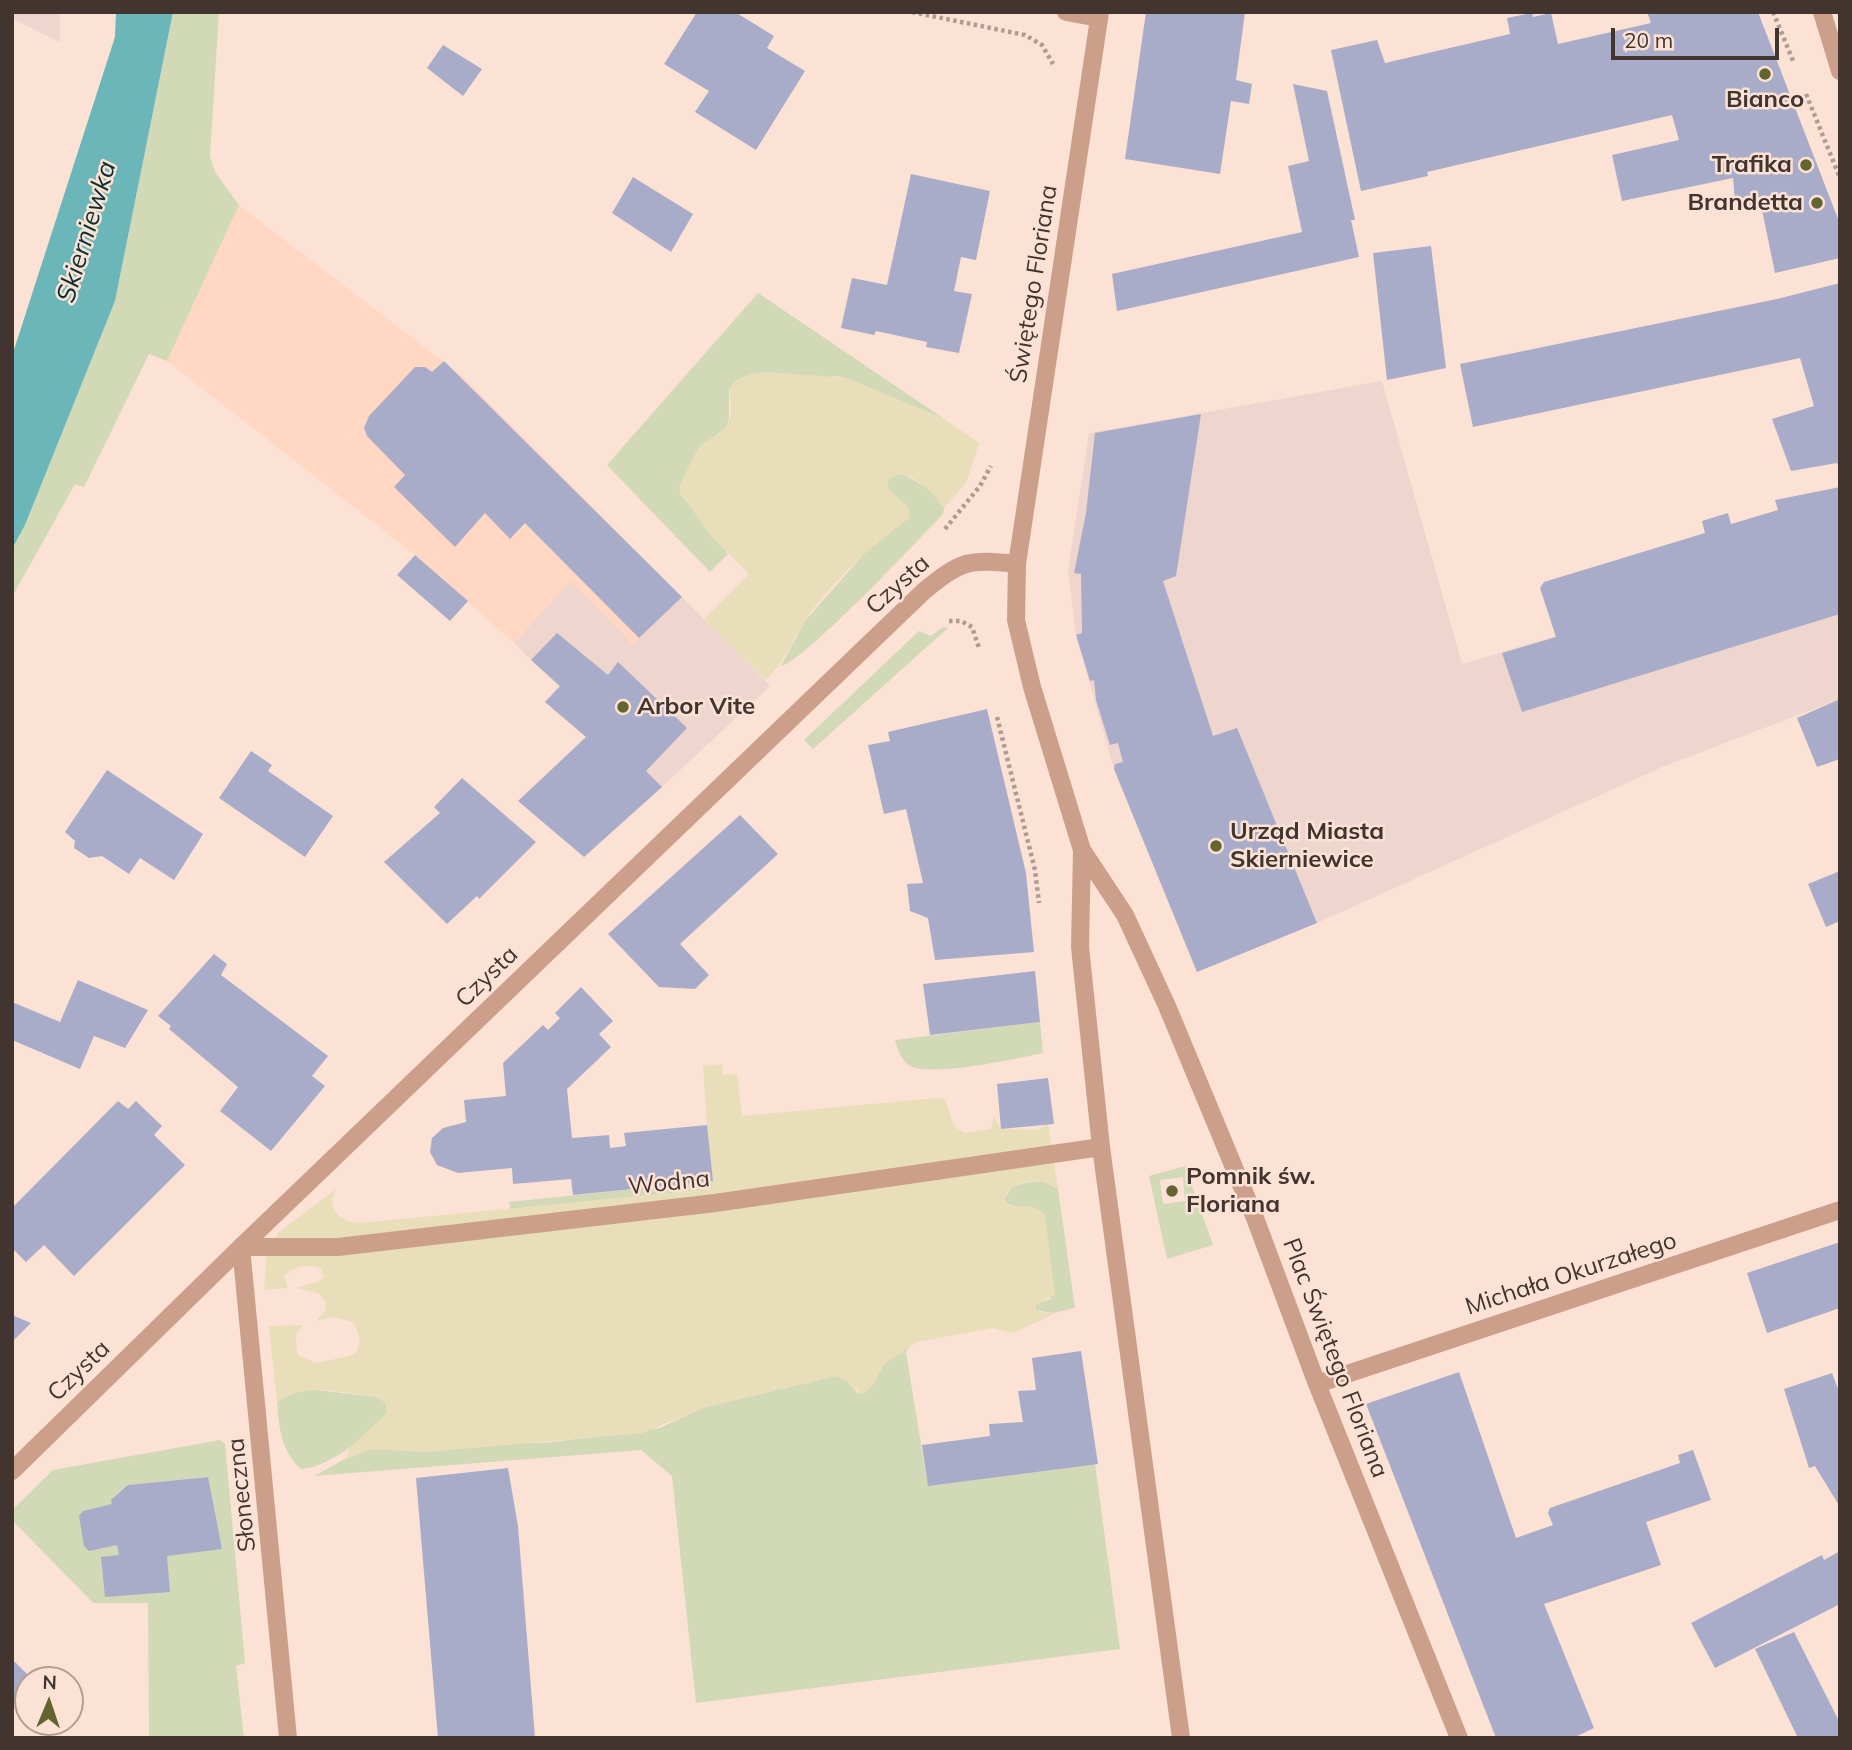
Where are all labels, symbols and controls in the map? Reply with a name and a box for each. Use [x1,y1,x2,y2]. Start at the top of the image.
scale bar [1614,14,1782,58]
text: 20 m [1624,27,1673,53]
marker: Bianco [1757,66,1773,82]
place label: Bianco [1726,86,1804,114]
place label: Trafika [1712,151,1792,179]
marker: Trafika [1798,157,1814,173]
water label: Skierniewka [51,158,123,306]
street label: Świętego Floriana [1004,183,1064,385]
place label: Brandetta [1687,189,1803,217]
marker: Brandetta [1809,195,1825,211]
street label: Czysta [860,549,936,621]
place label: Arbor Vite [637,693,755,721]
marker: Arbor Vite [615,699,631,715]
place label: Urząd Miasta Skierniewice [1230,818,1384,874]
marker: Urząd Miasta Skierniewice [1208,838,1224,854]
street label: Czysta [450,940,524,1014]
place label: Pomnik św. Floriana [1186,1163,1316,1219]
street label: Wodna [627,1164,711,1202]
marker: Pomnik św. Floriana [1164,1183,1180,1199]
street label: Michała Okurzałego [1462,1226,1680,1322]
street label: Plac Świętego Floriana [1276,1234,1394,1482]
street label: Czysta [42,1334,116,1408]
street label: Słoneczna [222,1437,262,1553]
north arrow [14,1666,84,1736]
text: N [42,1670,57,1694]

